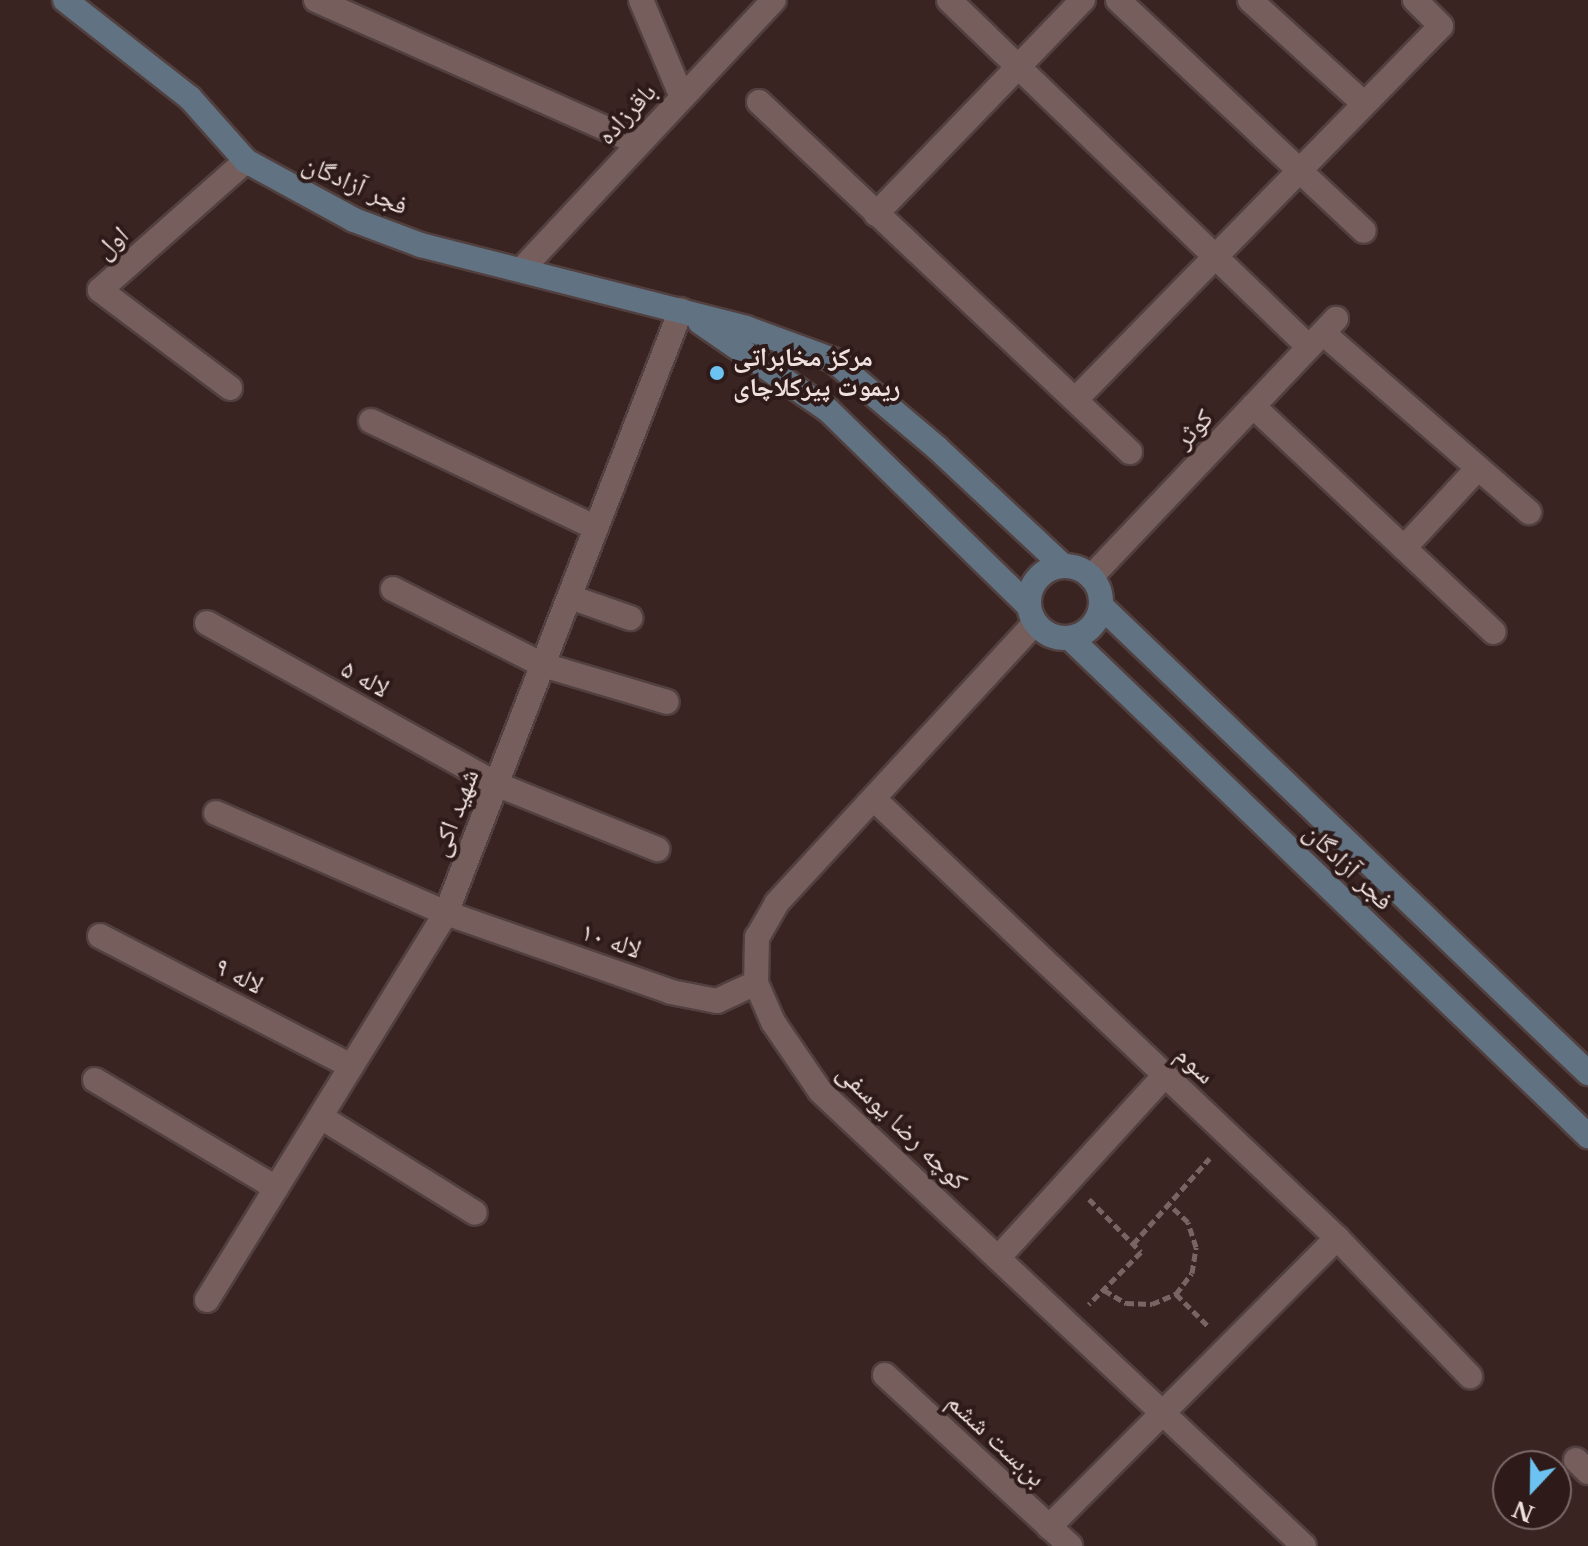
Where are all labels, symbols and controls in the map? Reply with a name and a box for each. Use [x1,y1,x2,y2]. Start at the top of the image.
street label: باقرزاده [591,77,663,151]
street label: فجر آزادگان [298,148,412,222]
street label: اول [89,220,135,266]
place label: مرکز مخابراتی ریموت پیرکلاچای [733,342,900,404]
marker: مرکز مخابراتی ریموت پیرکلاچای [708,364,726,382]
street label: کوثر [1168,403,1220,455]
street label: لاله ۵ [336,653,394,705]
street label: شهید اکی [424,765,486,861]
street label: فجر آزادگان [1297,817,1399,917]
street label: لاله ۱۰ [577,916,645,966]
street label: لاله ۹ [210,951,268,1001]
street label: سوم [1169,1039,1221,1091]
street label: کوچه رضا یوسفی [830,1057,974,1197]
street label: بن‌بست ششم [940,1386,1052,1494]
north arrow [1492,1450,1572,1530]
text: N [1509,1494,1538,1527]

